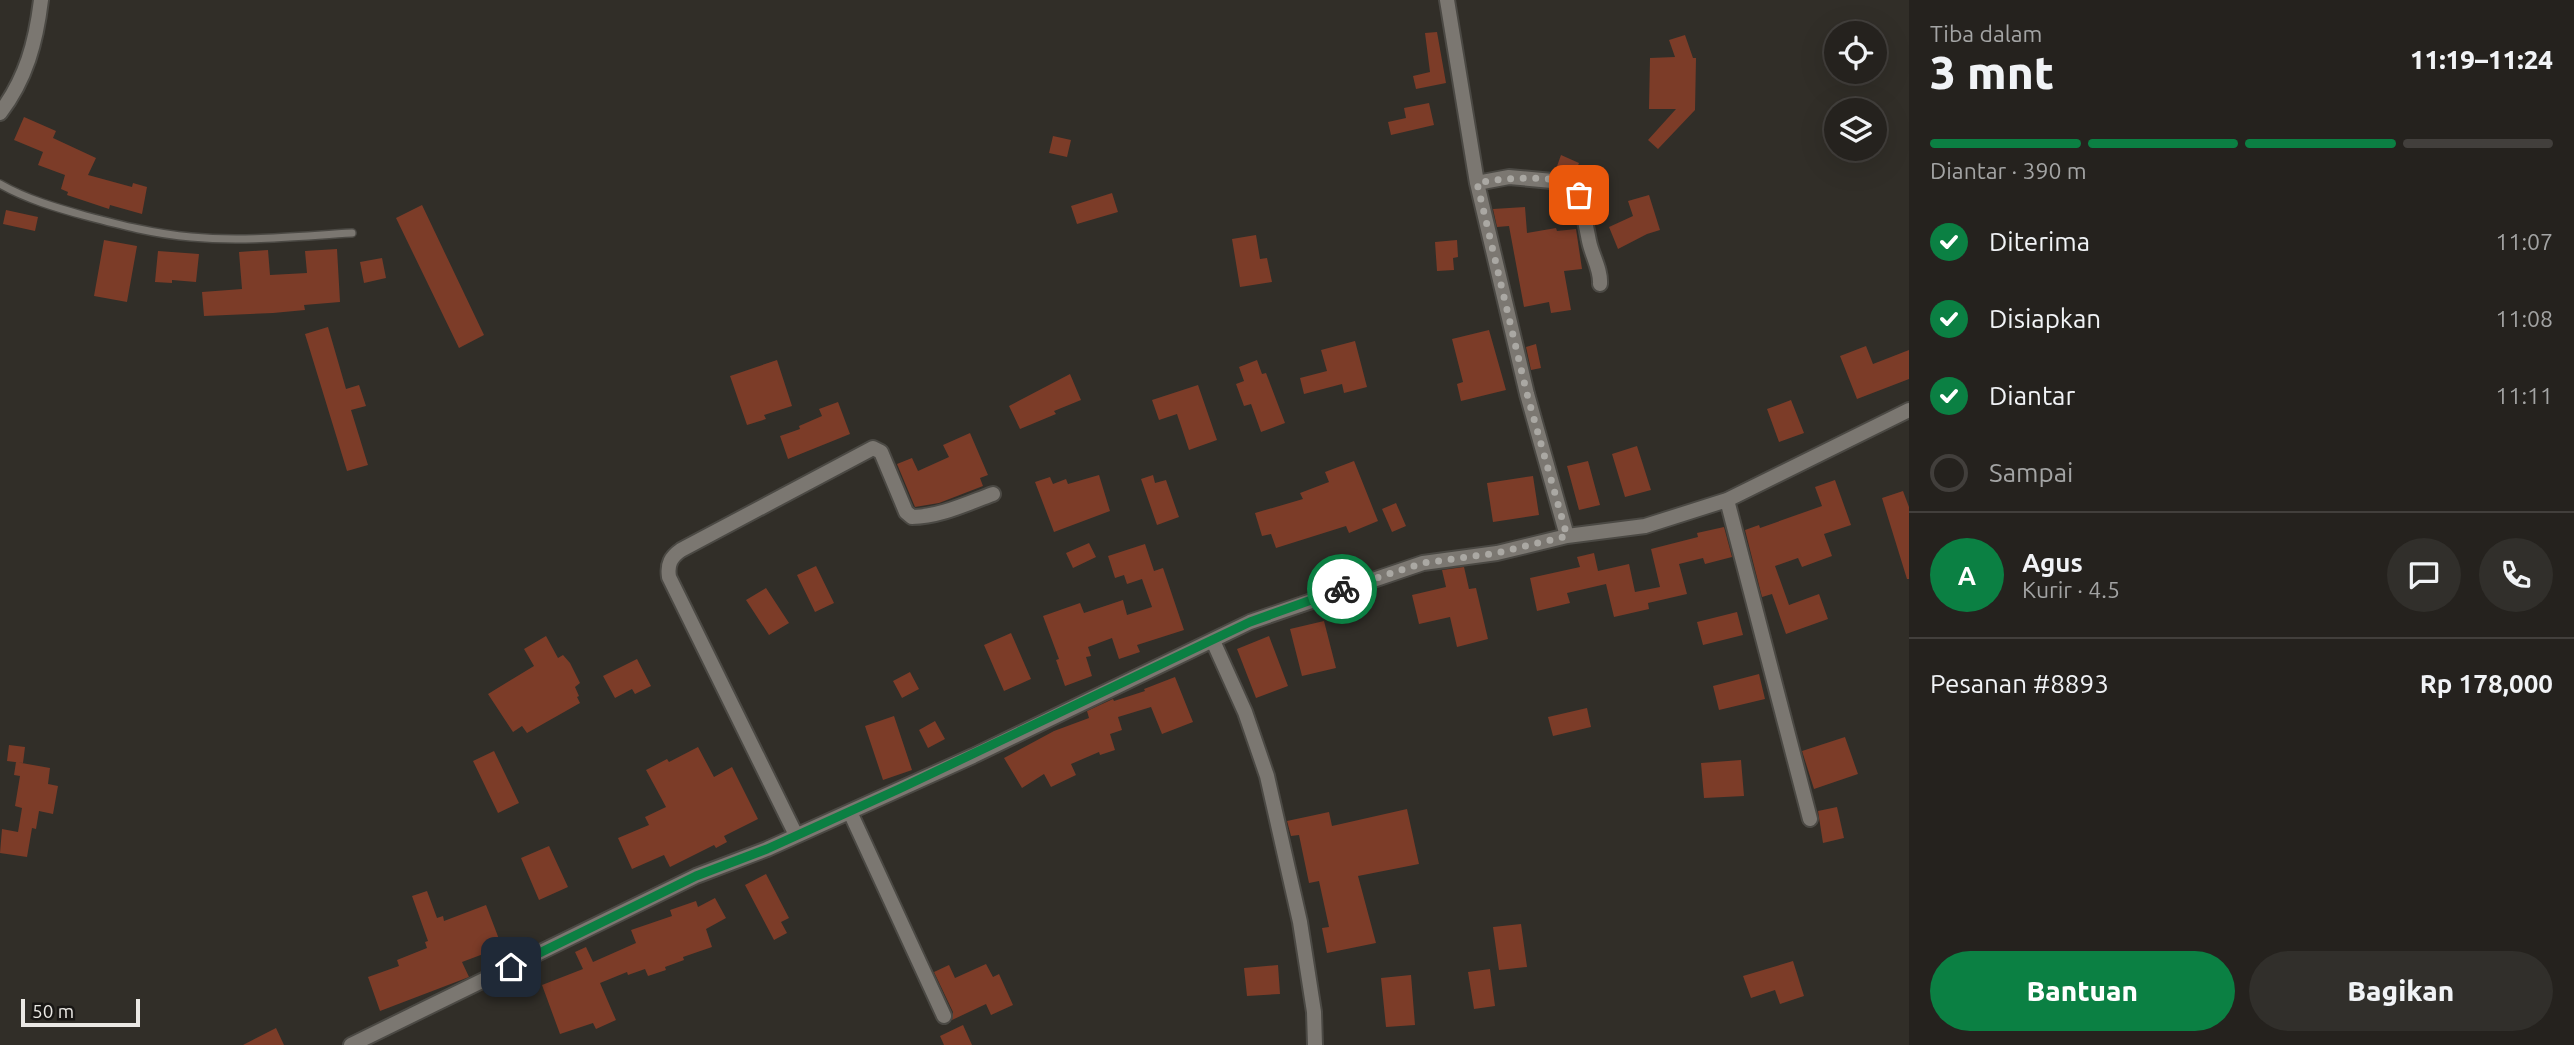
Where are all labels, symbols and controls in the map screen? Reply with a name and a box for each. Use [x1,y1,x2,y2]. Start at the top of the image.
map controls [1824,21,1887,161]
button: locate [1824,21,1887,84]
text: Tiba dalam [1930,21,2042,46]
text: 11:19–11:24 [2410,45,2553,74]
text: 3 mnt [1930,46,2054,98]
button: layers [1824,98,1887,161]
text: Diantar · 390 m [1930,158,2087,183]
pin [1549,165,1609,225]
icon: bag [1560,176,1598,214]
icon: check [1930,223,1968,261]
text: Diterima [1989,227,2090,256]
text: 11:07 [2495,229,2553,254]
icon: check [1930,300,1968,338]
text: Disiapkan [1989,304,2101,333]
text: 11:08 [2495,306,2553,331]
icon: check [1930,377,1968,415]
text: Diantar [1989,381,2075,410]
text: 11:11 [2495,383,2553,408]
text: Sampai [1989,458,2073,487]
button: chat [2387,538,2461,612]
button: phone [2479,538,2553,612]
text: Agus [2022,548,2083,577]
courier [1307,554,1377,624]
text: A [1958,561,1976,590]
icon: bike [1323,570,1361,608]
text: Kurir · 4.5 [2022,577,2120,602]
text: Pesanan #8893 [1930,669,2109,698]
text: Rp 178,000 [2420,669,2553,698]
pin [481,937,541,997]
icon: home [492,948,530,986]
button: Bantuan [1930,951,2235,1031]
button: Bagikan [2249,951,2553,1031]
scale bar [21,996,140,1028]
text: 50 m [32,1000,74,1022]

